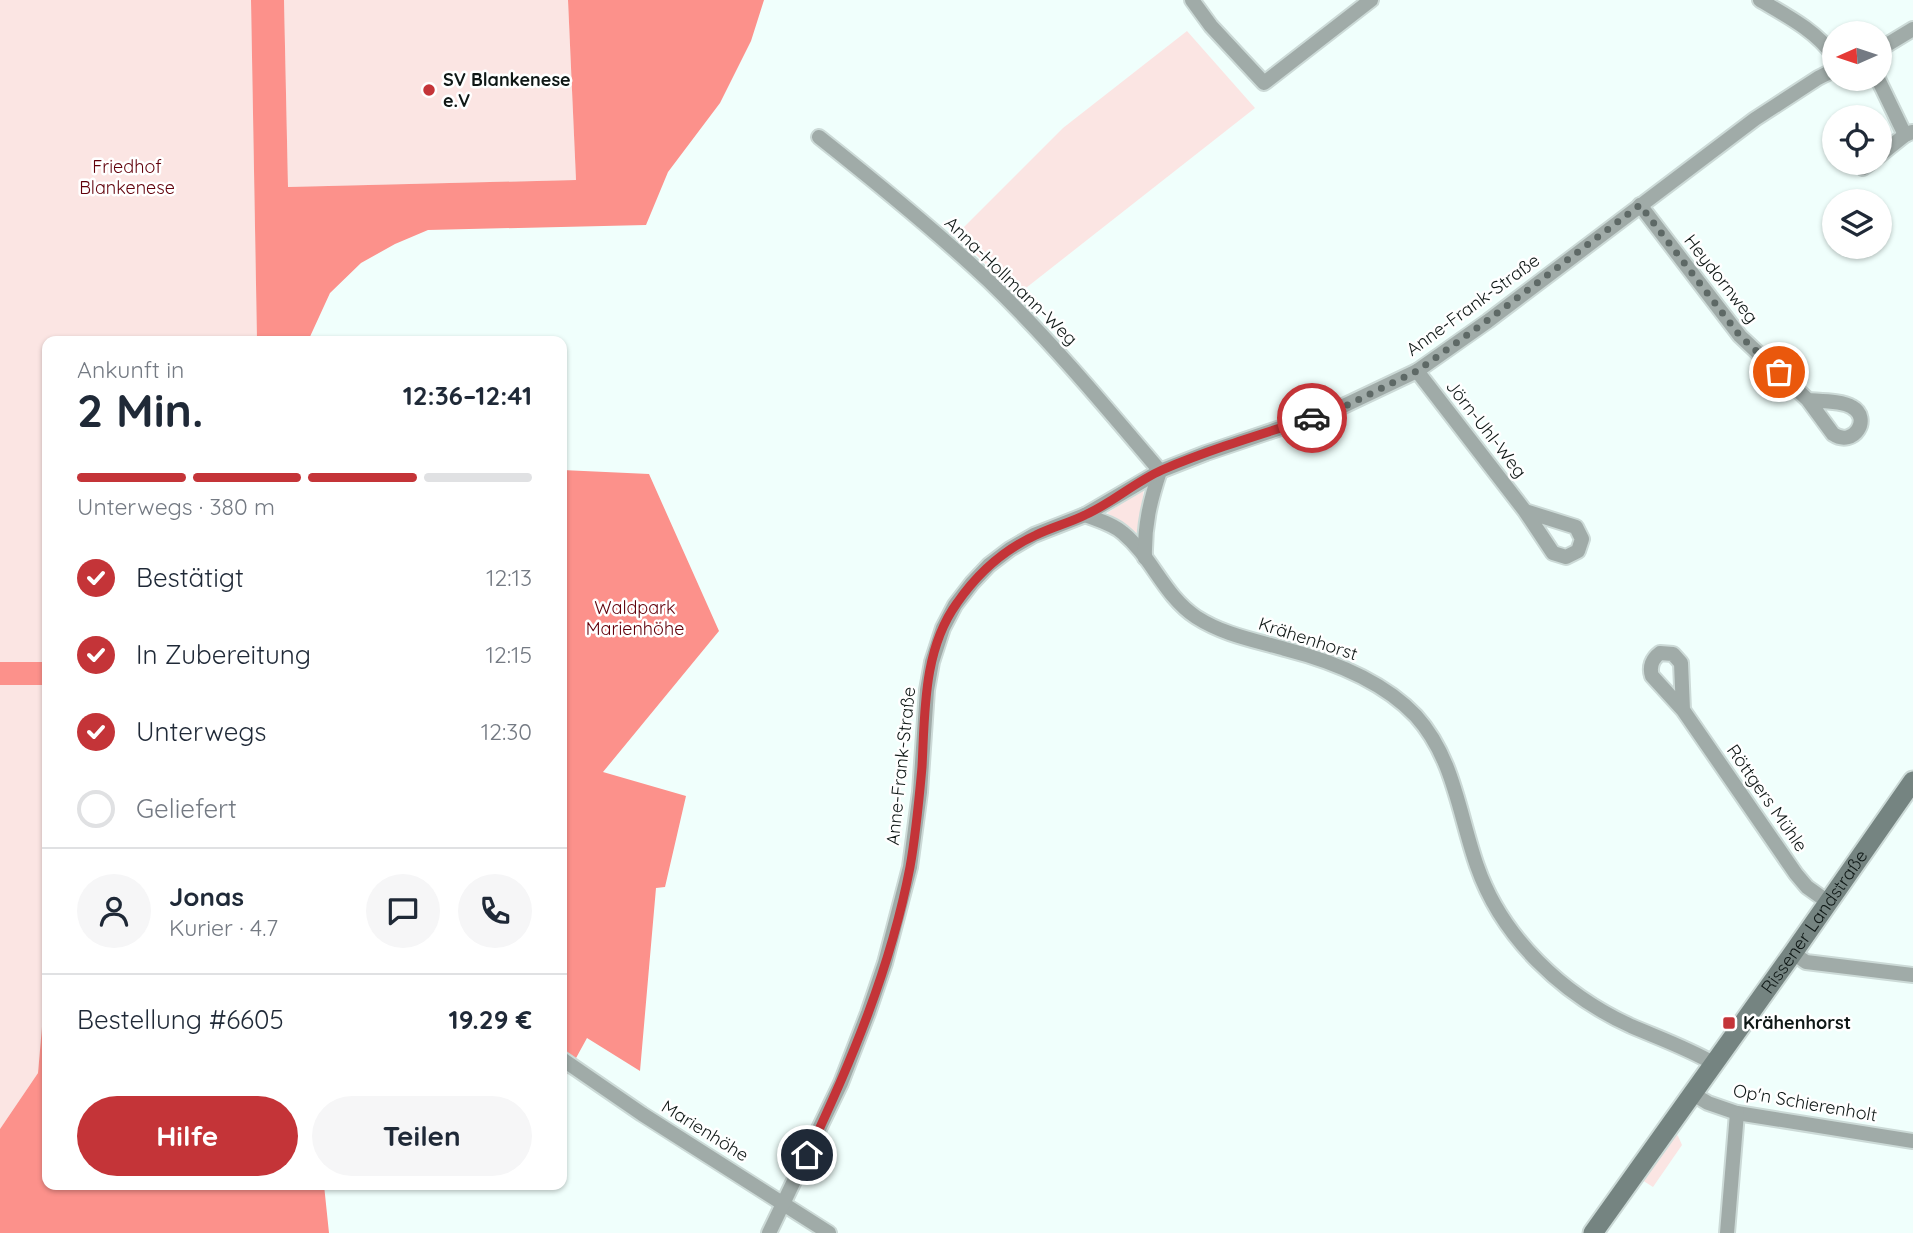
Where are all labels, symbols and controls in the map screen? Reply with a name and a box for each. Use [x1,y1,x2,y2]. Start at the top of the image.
north arrow [1822,21,1892,91]
map controls [1822,21,1892,259]
place label: SV Blankenese e.V [443,68,571,112]
marker: SV Blankenese e.V [421,82,437,98]
button: locate [1822,105,1892,175]
park label: Friedhof Blankenese [79,155,175,199]
button: layers [1822,189,1892,259]
street label: Anna-Hollmann-Weg [940,211,1083,350]
street label: Heydornweg [1679,229,1763,328]
street label: Anne-Frank-Straße [1402,248,1544,361]
pin [1749,342,1809,402]
icon: bag [1760,353,1798,391]
text: Ankunft in [77,355,184,384]
street label: Jörn-Uhl-Weg [1441,375,1532,482]
text: 12:36–12:41 [403,379,532,412]
text: 2 Min. [77,381,203,439]
courier [1277,383,1347,453]
icon: car [1293,399,1331,437]
text: Unterwegs · 380 m [77,492,275,521]
icon: check [77,559,115,597]
text: Bestätigt [136,561,244,594]
text: 12:13 [486,563,532,592]
park label: Waldpark Marienhöhe [586,596,684,640]
street label: Krähenhorst [1256,612,1361,665]
icon: check [77,636,115,674]
text: In Zubereitung [136,638,311,671]
text: 12:15 [485,640,532,669]
street label: Anne-Frank-Straße [881,686,920,846]
icon: check [77,713,115,751]
text: Unterwegs [136,715,267,748]
text: 12:30 [481,717,532,746]
street label: Röttgers Mühle [1722,740,1813,856]
text: Geliefert [136,792,237,825]
street label: Rissener Landstraße [1756,845,1873,998]
button: person [77,874,151,948]
button: chat [366,874,440,948]
button: phone [458,874,532,948]
text: Jonas [169,880,244,913]
text: Kurier · 4.7 [169,913,278,942]
text: Bestellung #6605 [77,1003,284,1036]
text: 19.29 € [449,1003,532,1036]
place label: Krähenhorst [1743,1011,1851,1034]
marker: Krähenhorst [1721,1015,1737,1031]
street label: Op'n Schierenholt [1731,1079,1879,1126]
street label: Marienhöhe [657,1095,753,1166]
button: Hilfe [77,1096,298,1176]
button: Teilen [312,1096,532,1176]
pin [777,1125,837,1185]
icon: home [788,1136,826,1174]

